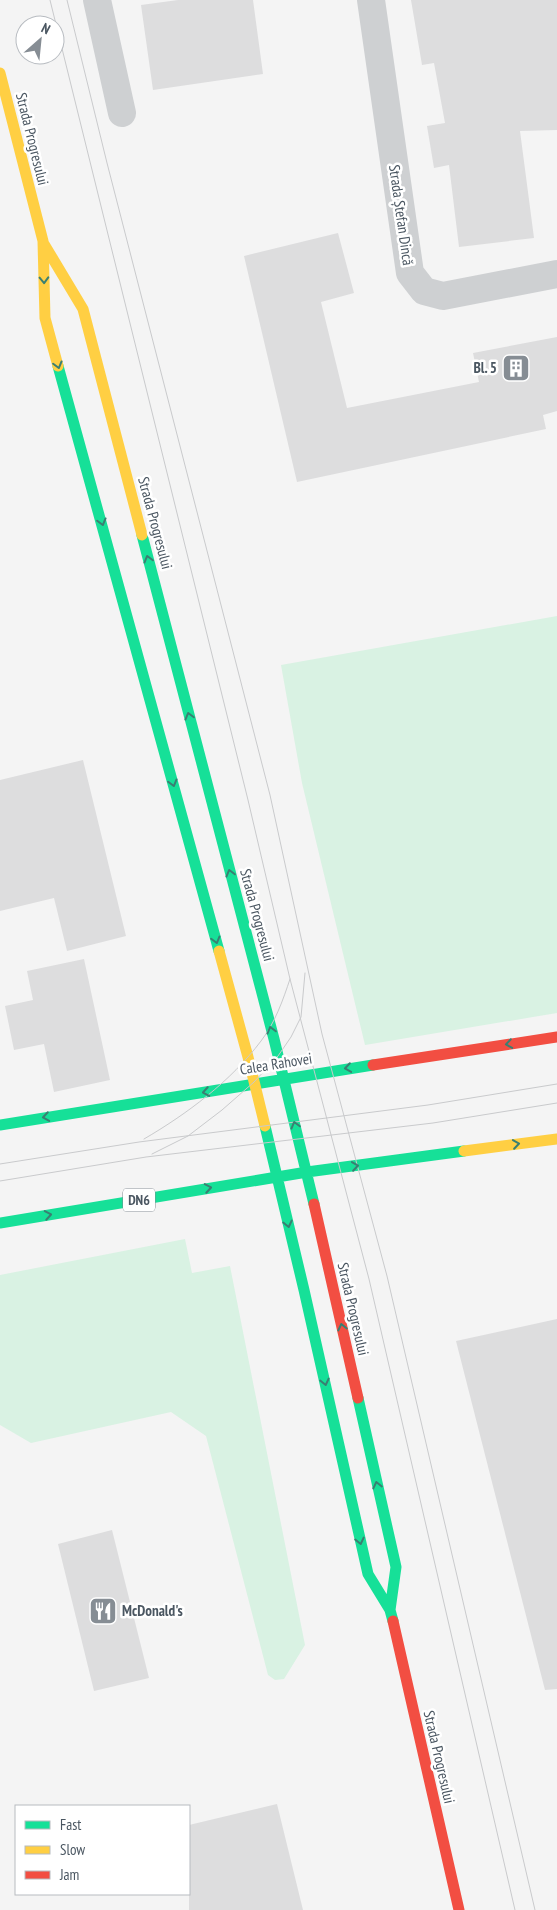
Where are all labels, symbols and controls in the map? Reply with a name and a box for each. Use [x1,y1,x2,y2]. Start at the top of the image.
north arrow [15,15,65,65]
text: N [38,19,53,38]
street label: Strada Progresului [12,91,53,187]
street label: Strada Ștefan Dincă [385,163,418,267]
one-way arrow [39,276,49,284]
building icon: Bl. 5 [501,353,531,383]
place label: Bl. 5 [473,358,497,377]
one-way arrow [53,361,63,369]
street label: Strada Progresului [134,475,177,571]
one-way arrow [96,517,106,526]
one-way arrow [143,554,154,563]
one-way arrow [184,711,195,720]
one-way arrow [167,779,178,787]
street label: Strada Progresului [236,867,279,963]
one-way arrow [225,869,236,878]
one-way arrow [210,935,221,944]
one-way arrow [267,1027,277,1035]
one-way arrow [504,1038,512,1049]
street label: Calea Rahovei [238,1048,313,1079]
one-way arrow [344,1062,352,1073]
one-way arrow [202,1087,211,1097]
one-way arrow [42,1112,50,1122]
one-way arrow [290,1121,300,1129]
one-way arrow [512,1140,520,1150]
one-way arrow [351,1161,359,1171]
one-way arrow [204,1183,213,1193]
road number: DN6 [123,1188,155,1212]
one-way arrow [44,1211,53,1221]
one-way arrow [282,1219,293,1228]
street label: Strada Progresului [334,1261,373,1357]
one-way arrow [337,1322,348,1331]
one-way arrow [319,1378,330,1387]
one-way arrow [372,1481,383,1490]
one-way arrow [354,1536,365,1545]
restaurant icon: McDonald's [88,1596,118,1626]
place label: McDonald's [122,1601,183,1620]
street label: Strada Progresului [420,1709,459,1805]
legend [15,1805,190,1895]
text: Fast [60,1815,81,1834]
text: Slow [60,1840,85,1859]
text: Jam [59,1865,79,1884]

